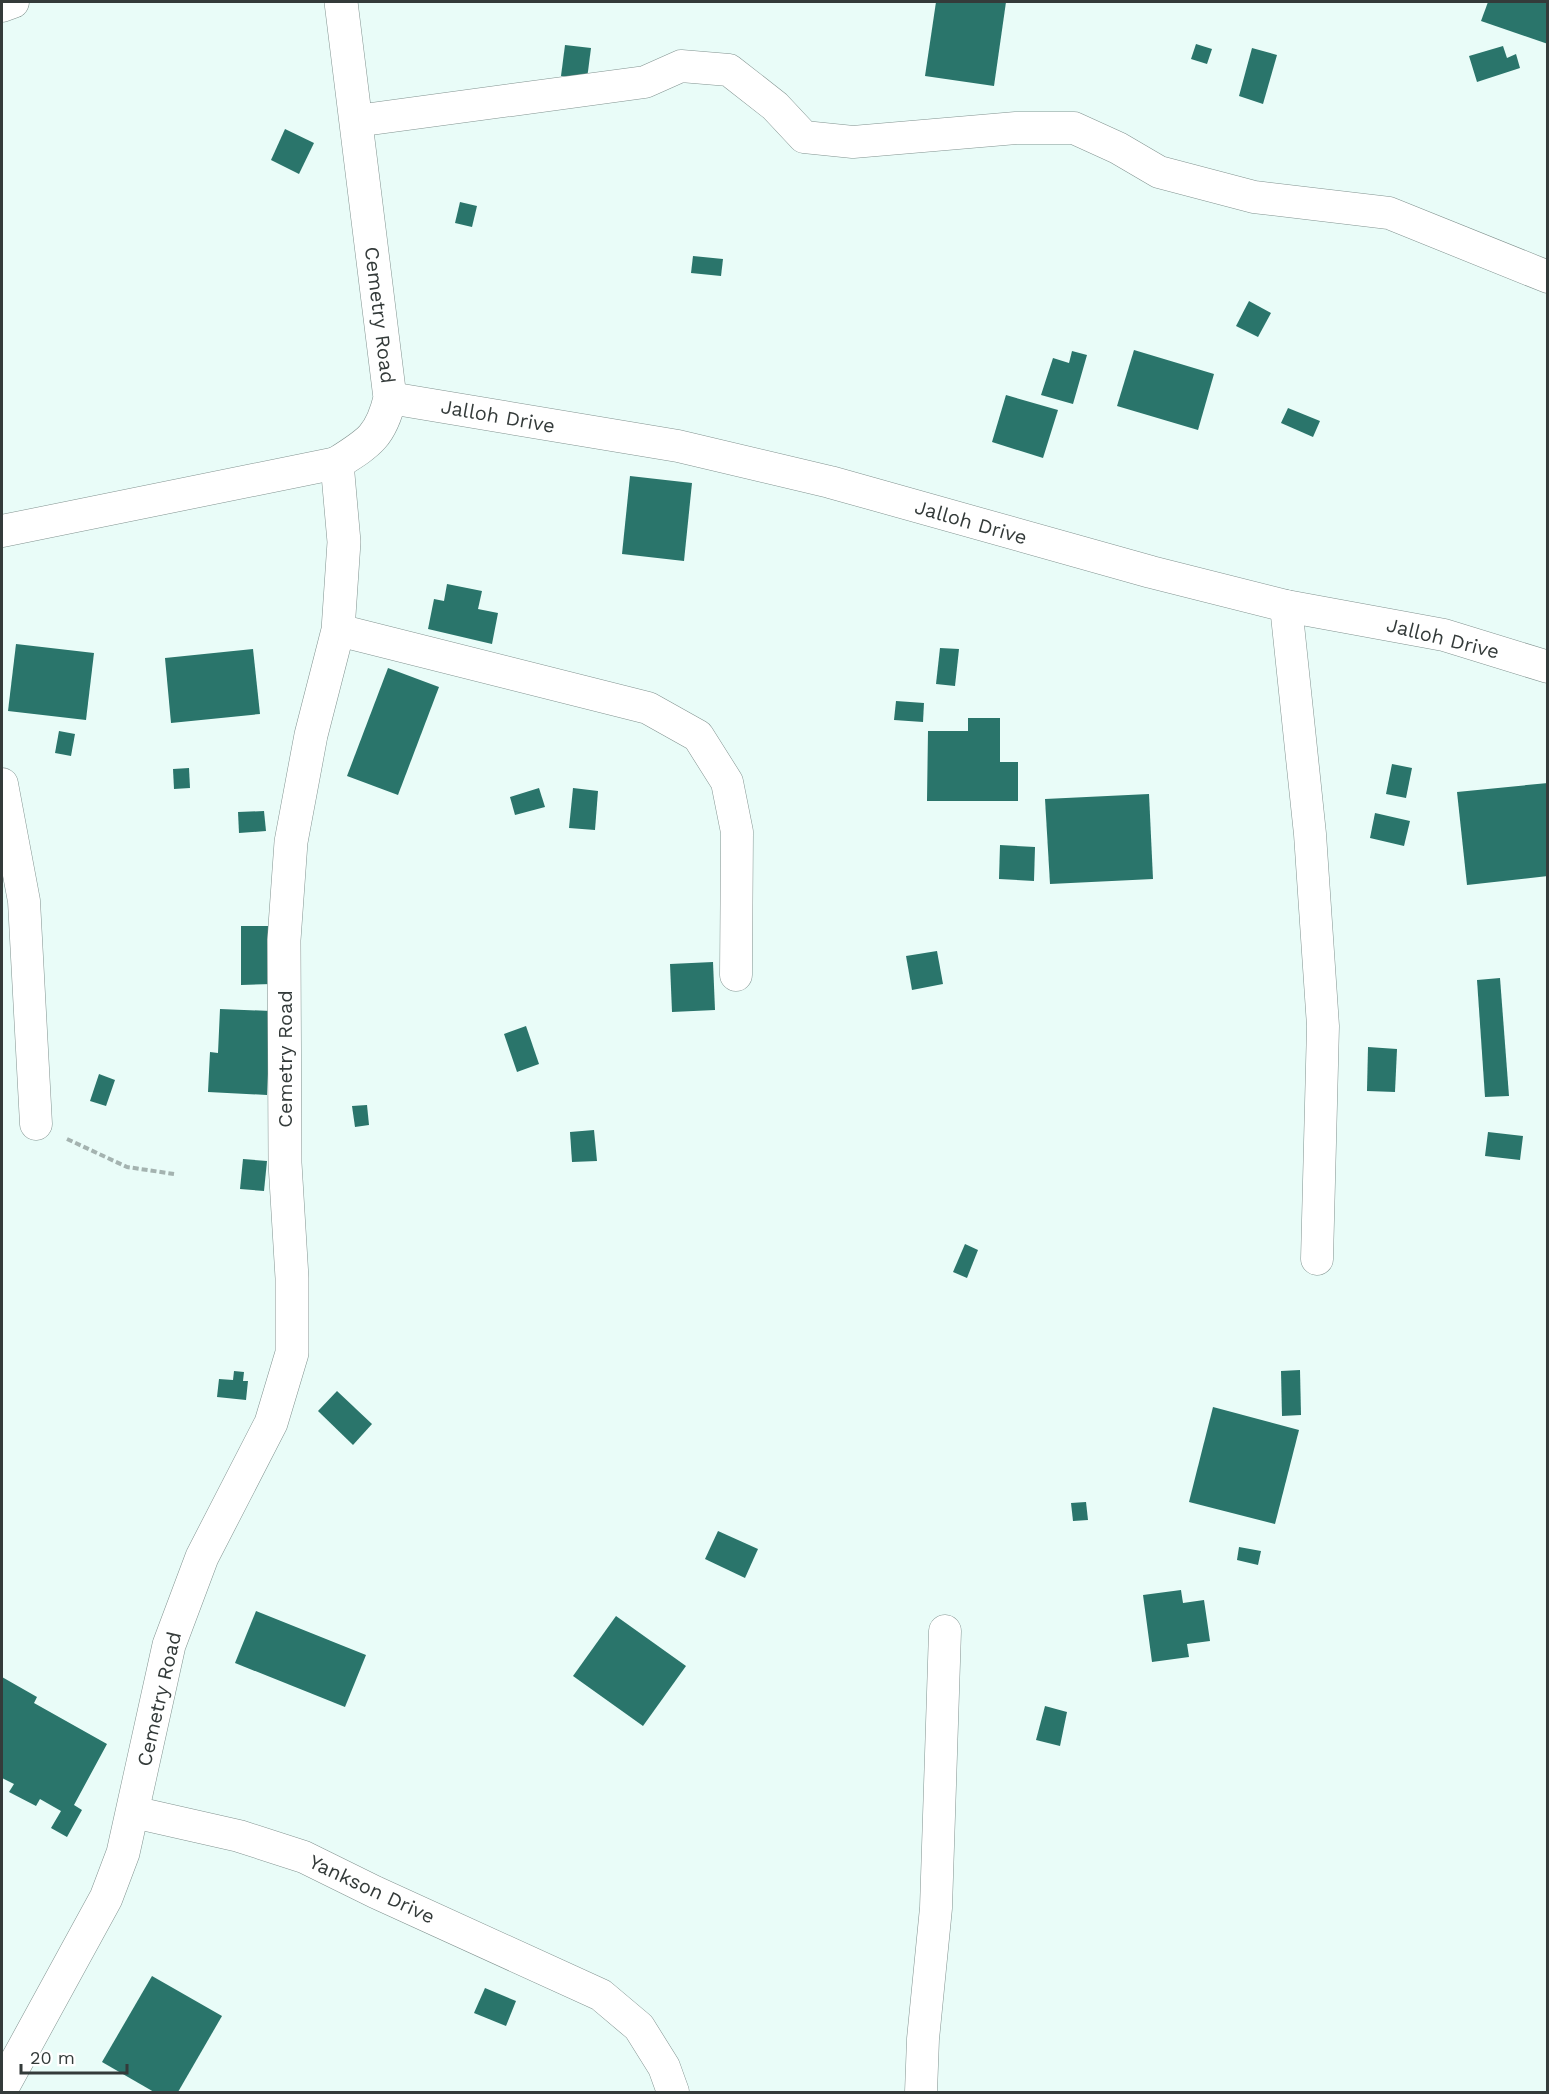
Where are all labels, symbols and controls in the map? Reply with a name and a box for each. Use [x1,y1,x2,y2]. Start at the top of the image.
street label: Cemetry Road [360,245,400,385]
street label: Jalloh Drive [439,394,557,438]
street label: Jalloh Drive [912,495,1030,549]
street label: Jalloh Drive [1384,612,1502,664]
street label: Cemetry Road [273,990,297,1128]
street label: Cemetry Road [132,1629,186,1769]
street label: Yankson Drive [305,1849,439,1929]
scale bar [21,2037,128,2075]
text: 20 m [30,2047,75,2068]

